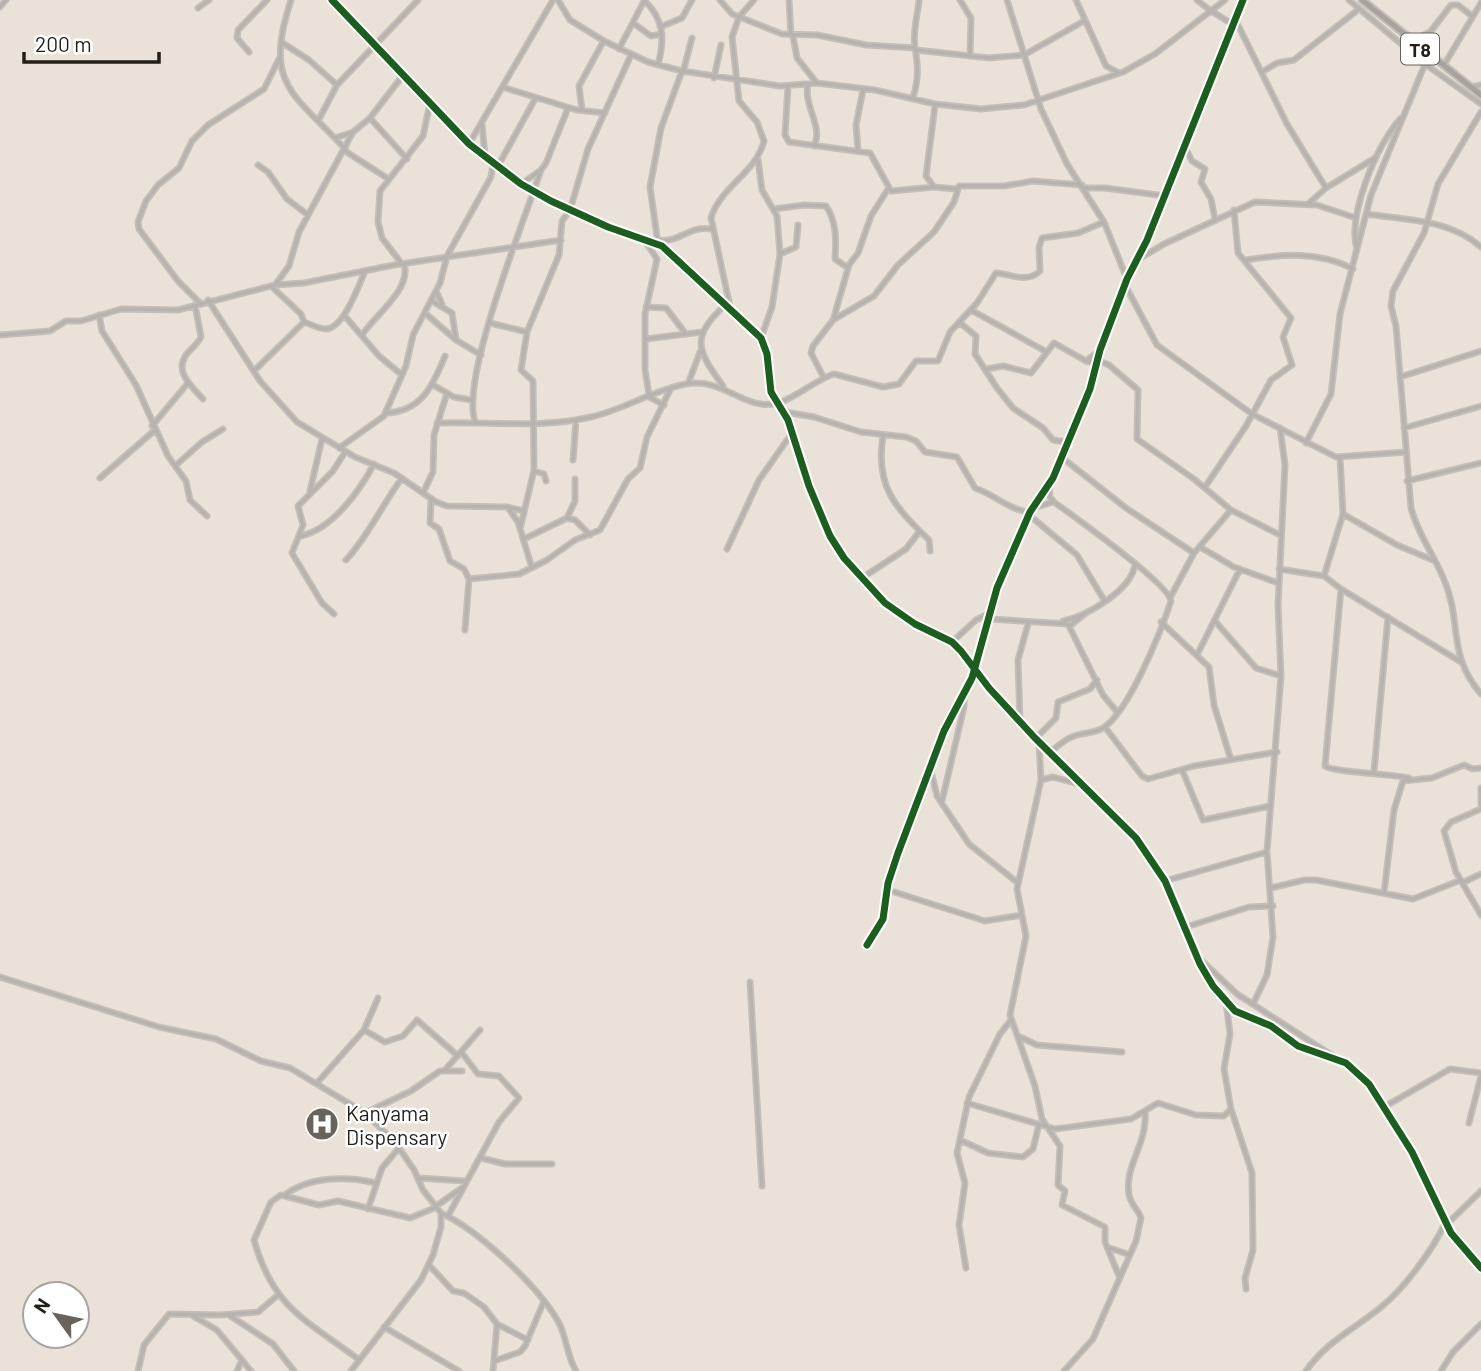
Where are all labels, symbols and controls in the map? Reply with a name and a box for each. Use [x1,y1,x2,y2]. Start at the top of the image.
scale bar [24,21,159,65]
text: 200 m [35,31,92,56]
road number: T8 [1401,34,1439,64]
place label: Kanyama Dispensary [346,1100,447,1149]
hospital icon: Kanyama Dispensary [303,1105,341,1143]
north arrow [21,1280,91,1350]
text: N [28,1294,54,1317]

